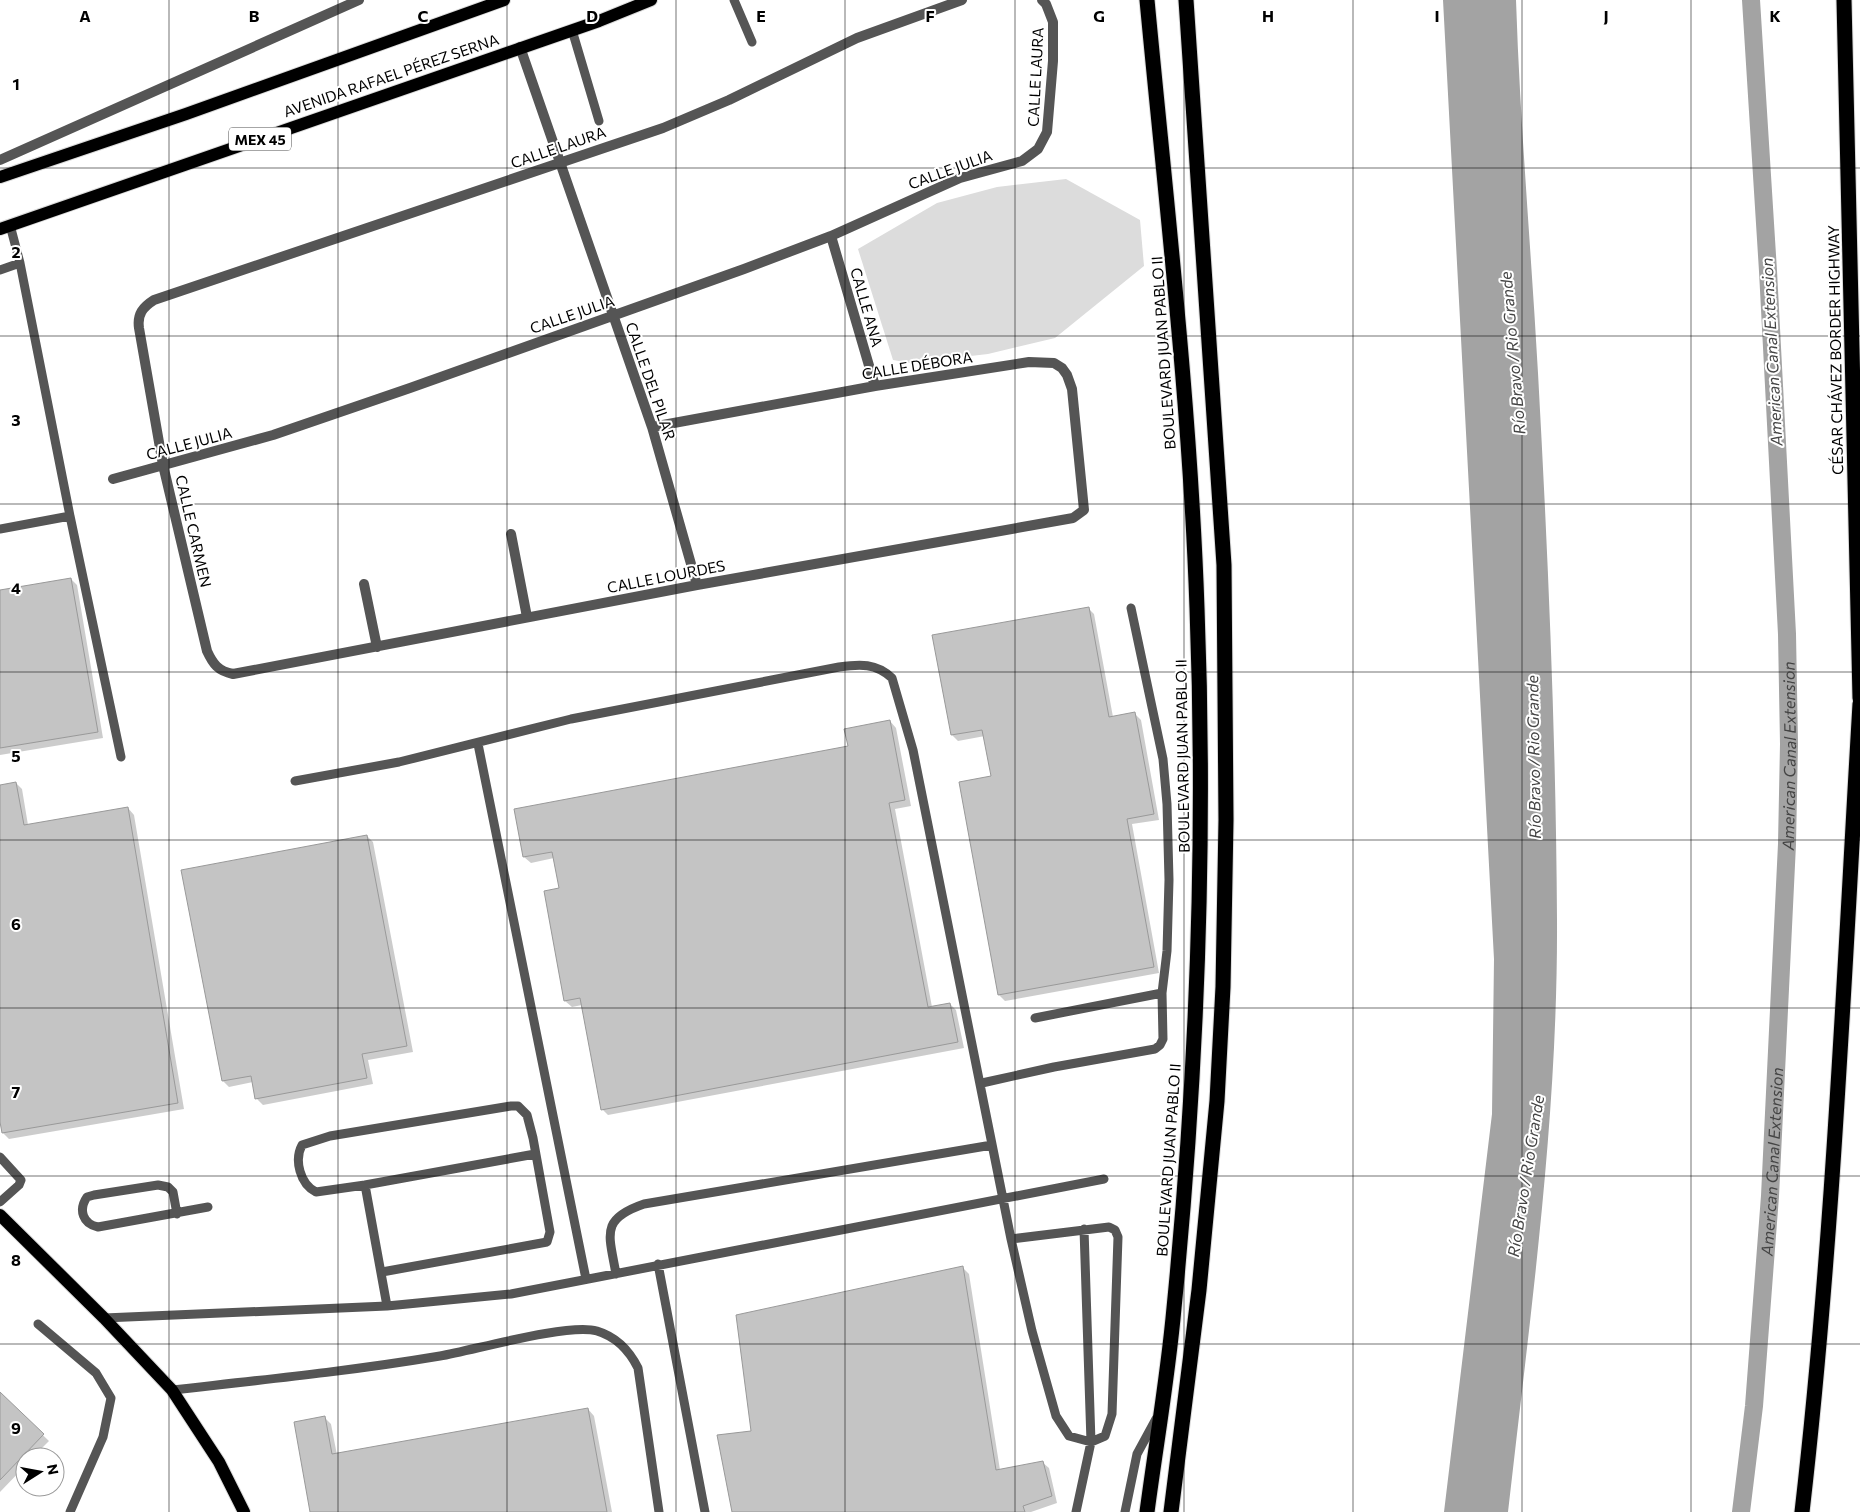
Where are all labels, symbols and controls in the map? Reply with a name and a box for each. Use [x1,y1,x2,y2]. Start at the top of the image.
text: A [79,6,91,25]
text: B [249,6,260,25]
text: C [418,6,429,25]
text: D [586,6,598,25]
text: E [756,6,766,25]
text: F [925,6,935,25]
text: G [1093,6,1105,25]
text: H [1262,6,1274,25]
text: I [1434,6,1440,25]
text: J [1603,6,1609,25]
text: K [1769,6,1781,25]
street label: CALLE LAURA [1023,27,1047,127]
street label: AVENIDA RAFAEL PÉREZ SERNA [281,29,501,120]
text: 1 [12,74,20,93]
street label: CALLE LAURA [508,122,608,172]
road number: MEX 45 [229,128,291,150]
street label: CALLE JULIA [906,145,994,193]
street label: CÉSAR CHÁVEZ BORDER HIGHWAY [1823,225,1846,475]
text: 2 [11,242,21,261]
street label: BOULEVARD JUAN PABLO II [1147,256,1179,450]
water label: American Canal Extension [1757,257,1785,448]
street label: CALLE ANA [847,265,887,349]
water label: Río Bravo / Rio Grande [1495,270,1529,435]
street label: CALLE JULIA [527,291,617,337]
street label: CALLE DEL PILAR [622,320,680,442]
street label: CALLE DÉBORA [860,346,974,383]
text: 3 [11,410,21,429]
street label: CALLE JULIA [144,423,234,463]
street label: CALLE CARMEN [172,473,216,589]
street label: CALLE LOURDES [605,556,727,596]
text: 4 [11,578,21,597]
street label: BOULEVARD JUAN PABLO II [1171,659,1193,853]
water label: American Canal Extension [1777,661,1799,852]
water label: Río Bravo / Rio Grande [1522,675,1544,839]
text: 5 [11,746,21,765]
text: 6 [11,914,21,933]
street label: BOULEVARD JUAN PABLO II [1152,1063,1184,1257]
water label: American Canal Extension [1756,1067,1786,1257]
text: 7 [12,1082,21,1101]
water label: Río Bravo / Rio Grande [1503,1093,1547,1258]
text: 8 [11,1250,21,1269]
text: 9 [11,1418,21,1437]
north arrow [15,1447,65,1497]
text: N [44,1463,63,1476]

